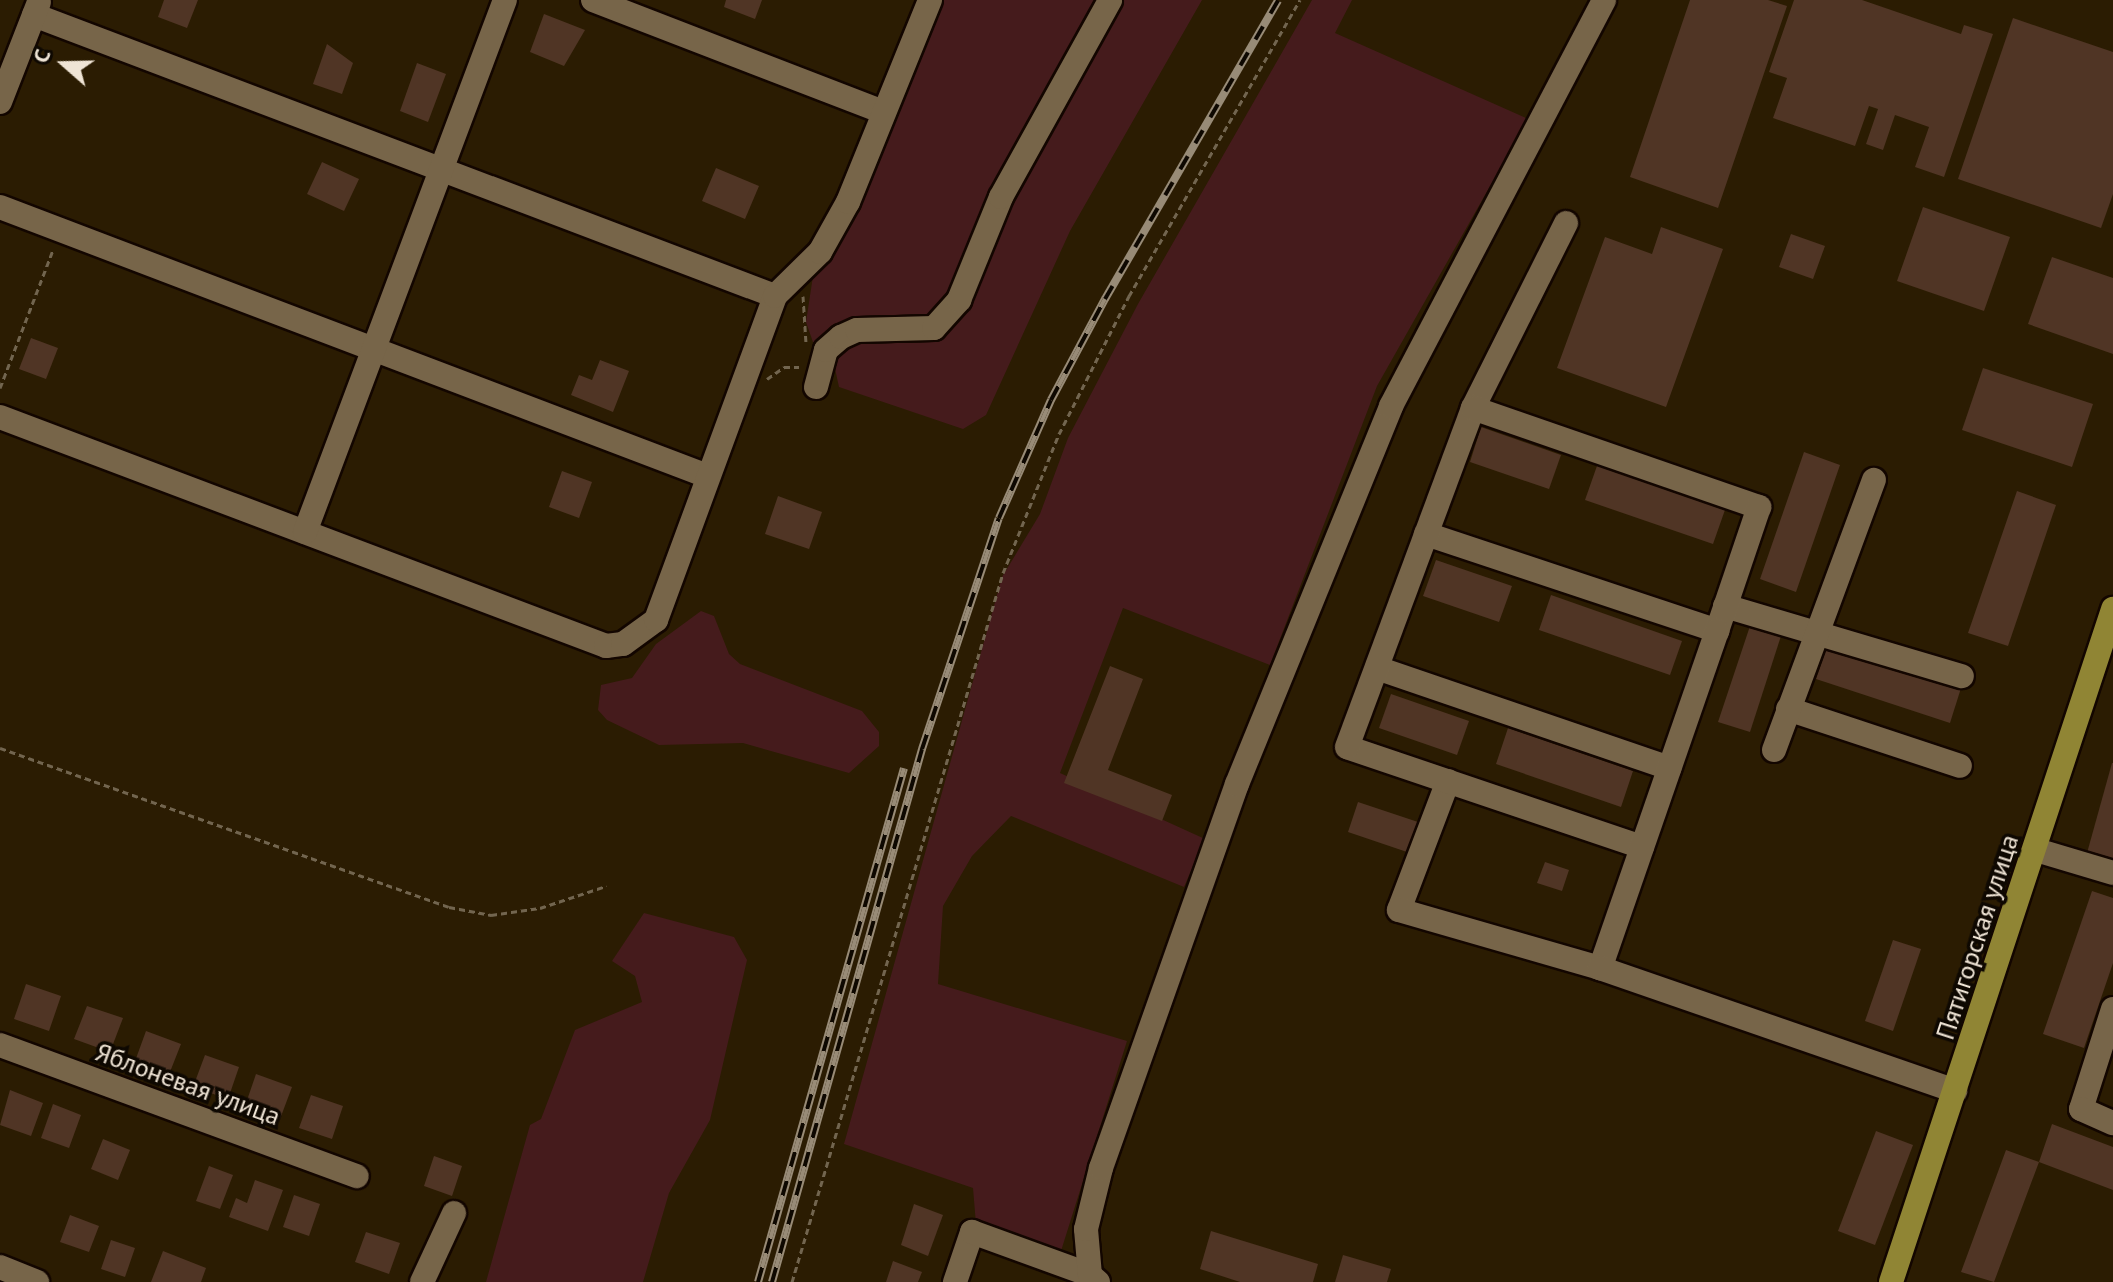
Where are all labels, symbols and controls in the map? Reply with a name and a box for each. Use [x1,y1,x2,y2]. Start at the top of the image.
north arrow [24,24,104,104]
text: С [26,45,57,66]
street label: Пятигорская улица [1929,831,2025,1043]
street label: Яблоневая улица [91,1036,285,1132]

